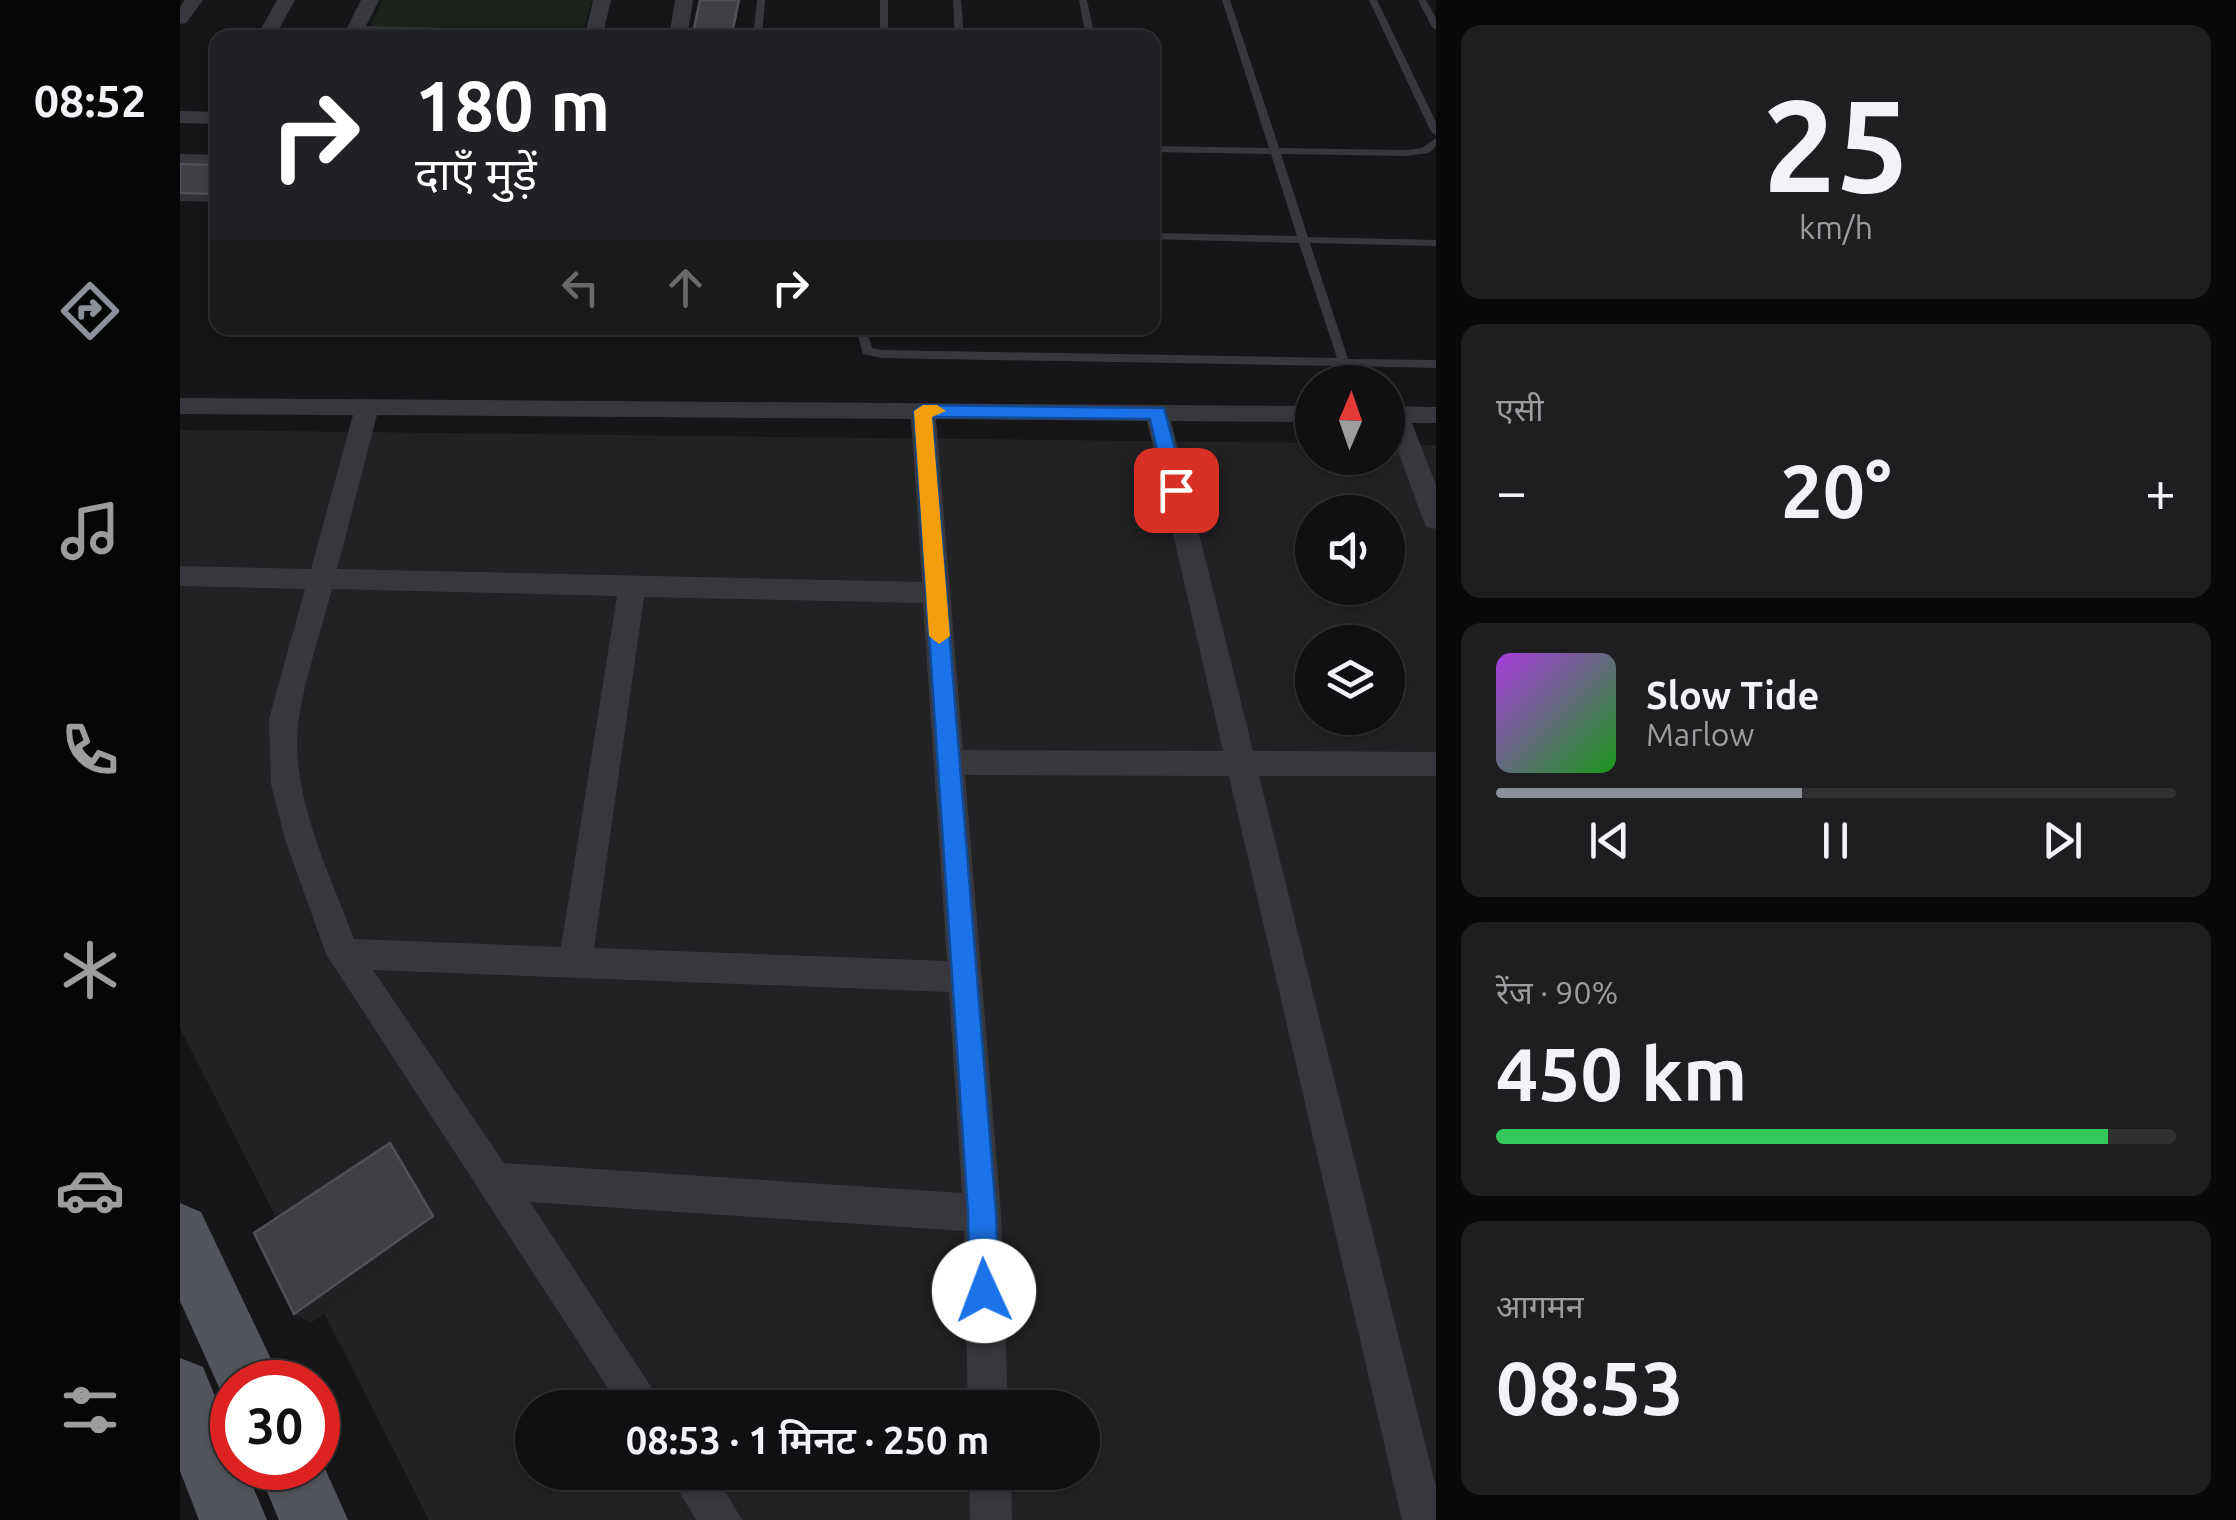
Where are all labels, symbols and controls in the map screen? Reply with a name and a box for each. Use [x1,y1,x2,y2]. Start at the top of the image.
text: 180 m [415,66,610,144]
icon: right [250,70,380,200]
text: 25 [1763,71,1909,217]
text: 08:52 [34,75,146,126]
text: दाएँ मुड़ें [415,148,537,199]
text: km/h [1799,209,1873,245]
icon: left [553,260,608,315]
icon: ahead [658,260,713,315]
icon: right [763,260,818,315]
icon: directions [55,276,125,346]
north arrow [1295,365,1405,475]
map controls [1295,365,1405,735]
text: एसी [1496,391,1544,427]
pin [1134,448,1219,533]
text: 20° [1780,448,1892,532]
text: − [1496,460,1527,521]
text: + [2145,460,2176,521]
icon: arrive [1149,463,1204,518]
button: sound [1295,495,1405,605]
icon: music [55,496,125,566]
button: layers [1295,625,1405,735]
text: Slow Tide [1646,674,1819,716]
icon: phone [55,715,125,785]
text: Marlow [1646,716,1754,752]
icon: previous [1582,813,1637,868]
icon: pause [1808,813,1863,868]
icon: next [2035,813,2090,868]
icon: climate [55,935,125,1005]
text: रेंज · 90% [1496,974,1618,1010]
text: 450 km [1496,1031,1747,1115]
icon: car [55,1155,125,1225]
position arrow [932,1239,1036,1343]
text: आगमन [1496,1288,1584,1324]
text: 08:53 [1496,1345,1684,1429]
speed limit sign: 30 [210,1360,340,1490]
icon: filters [55,1375,125,1445]
text: 08:53 · 1 मिनट · 250 m [626,1419,989,1461]

